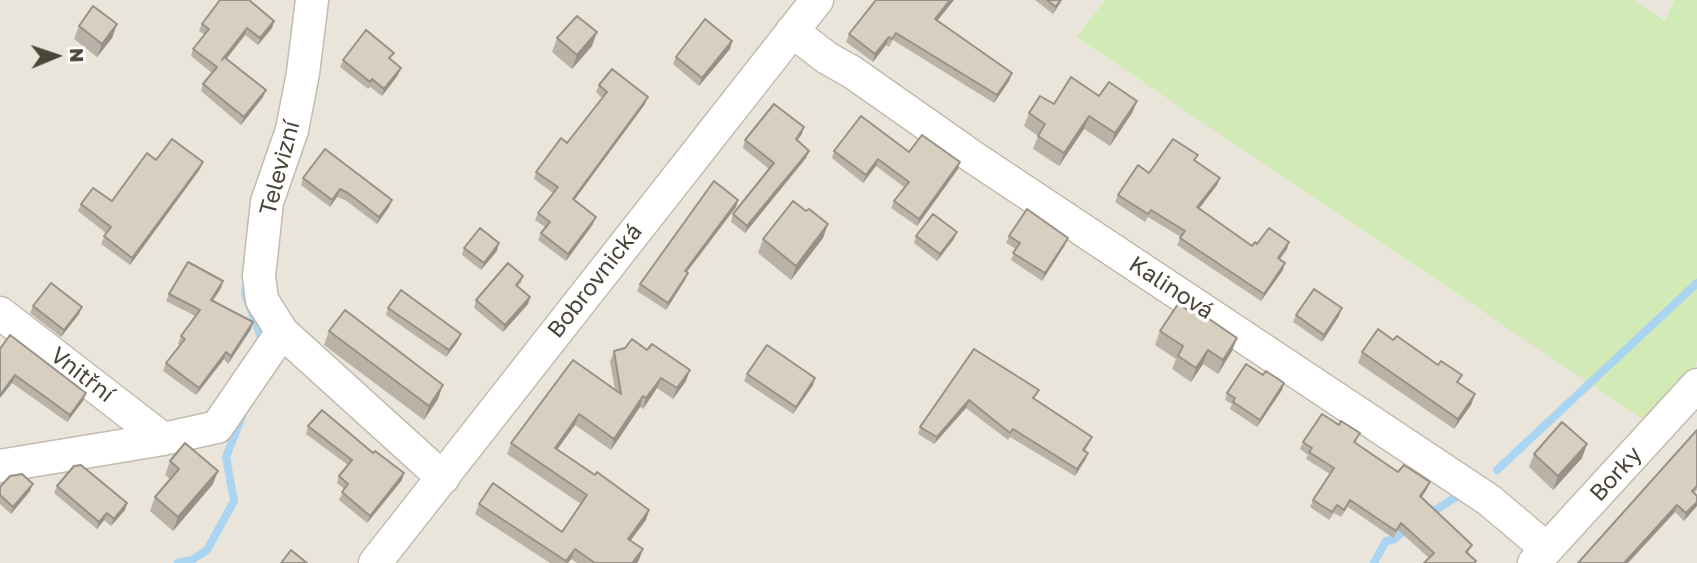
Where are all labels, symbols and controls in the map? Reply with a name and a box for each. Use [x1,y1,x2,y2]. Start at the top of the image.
north arrow [21,21,91,91]
text: N [66,48,89,63]
street label: Televizní [254,118,306,218]
street label: Bobrovnická [542,219,648,343]
street label: Kalinová [1124,251,1218,325]
street label: Vnitřní [45,342,119,408]
street label: Borky [1584,441,1648,507]

